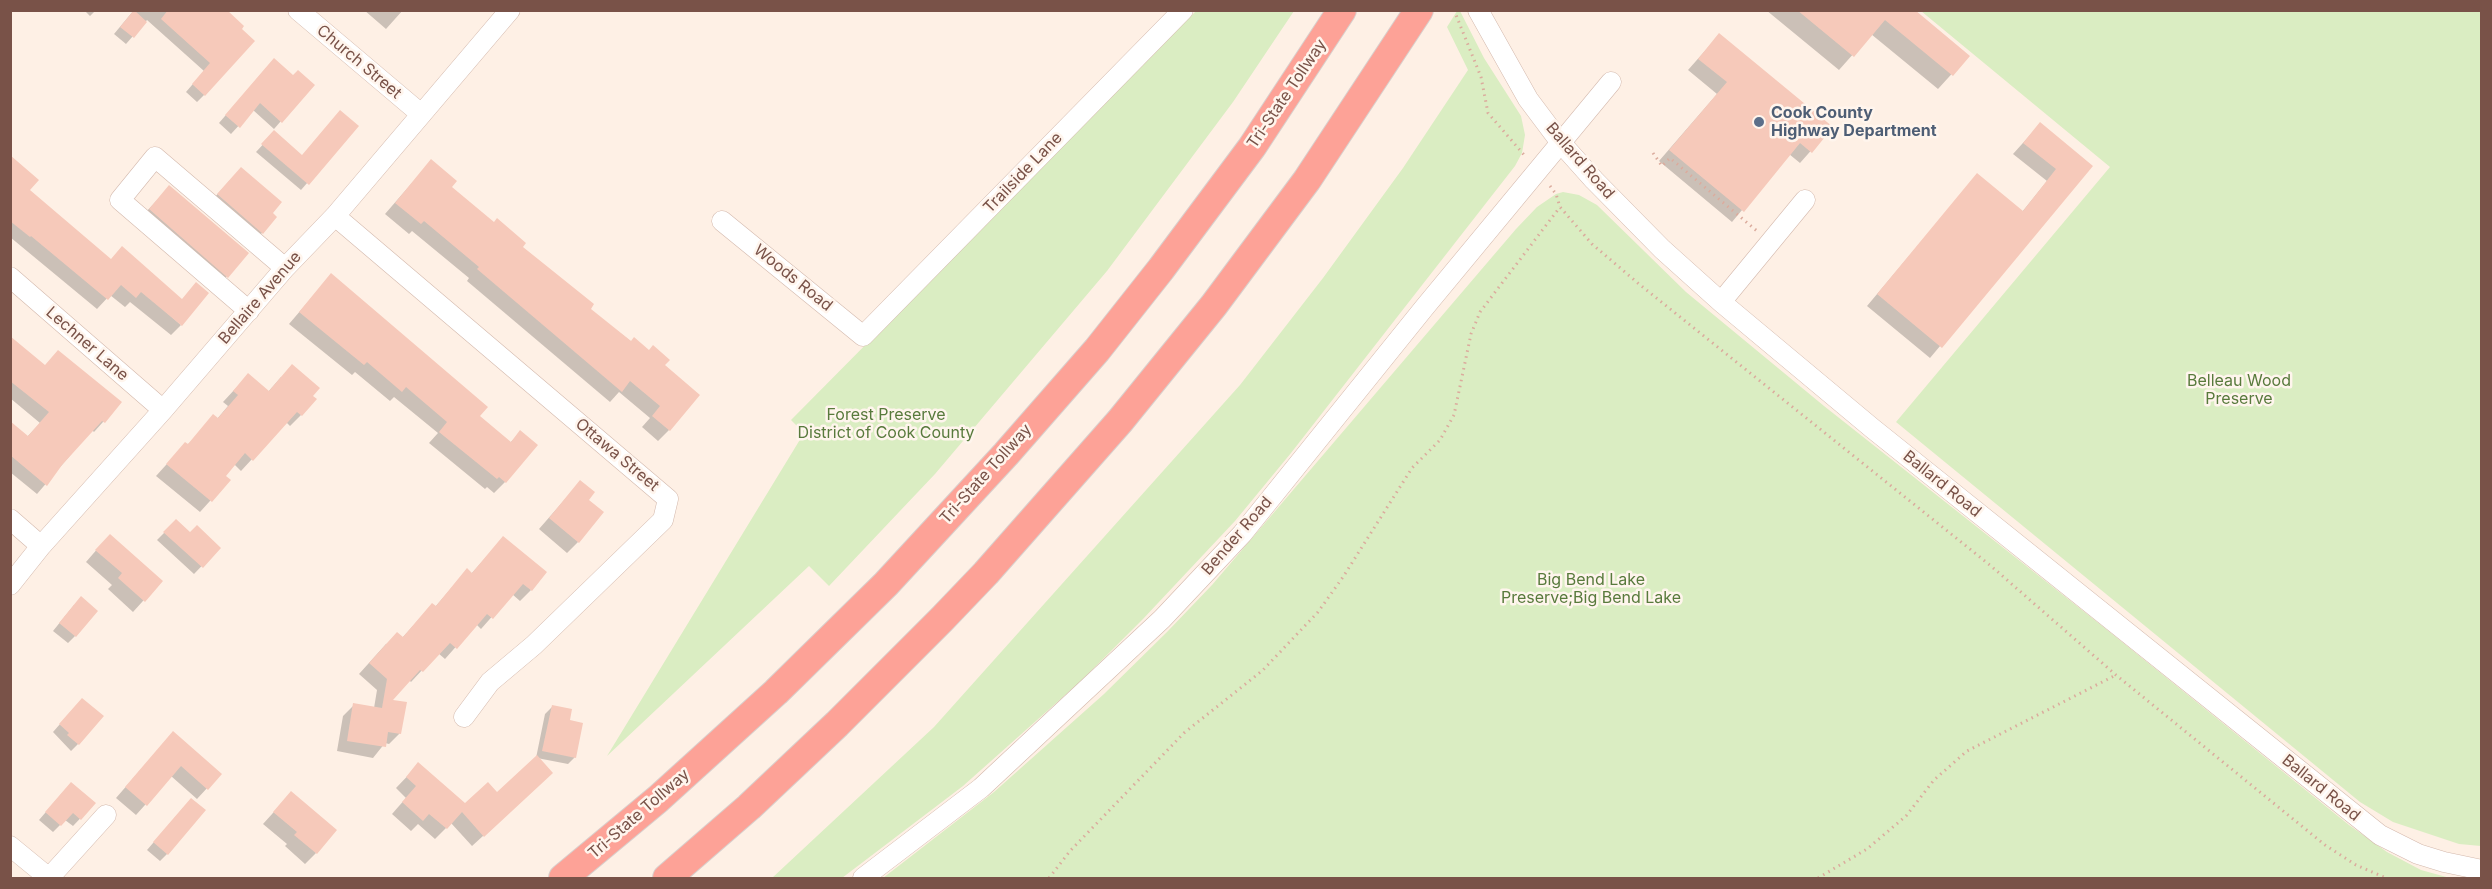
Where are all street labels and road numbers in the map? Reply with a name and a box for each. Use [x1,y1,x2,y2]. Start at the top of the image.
street label: Church Street [313,21,405,103]
street label: Tri-State Tollway [1243,36,1331,152]
street label: Ballard Road [1542,119,1618,203]
street label: Trailside Lane [980,129,1066,217]
street label: Woods Road [750,240,836,316]
street label: Bellaire Avenue [215,248,305,348]
street label: Lechner Lane [42,303,132,385]
street label: Ottawa Street [571,415,663,495]
street label: Tri-State Tollway [936,420,1036,528]
street label: Ballard Road [1899,447,1985,521]
street label: Bender Road [1198,493,1276,579]
street label: Ballard Road [2278,751,2364,825]
street label: Tri-State Tollway [585,765,693,863]

